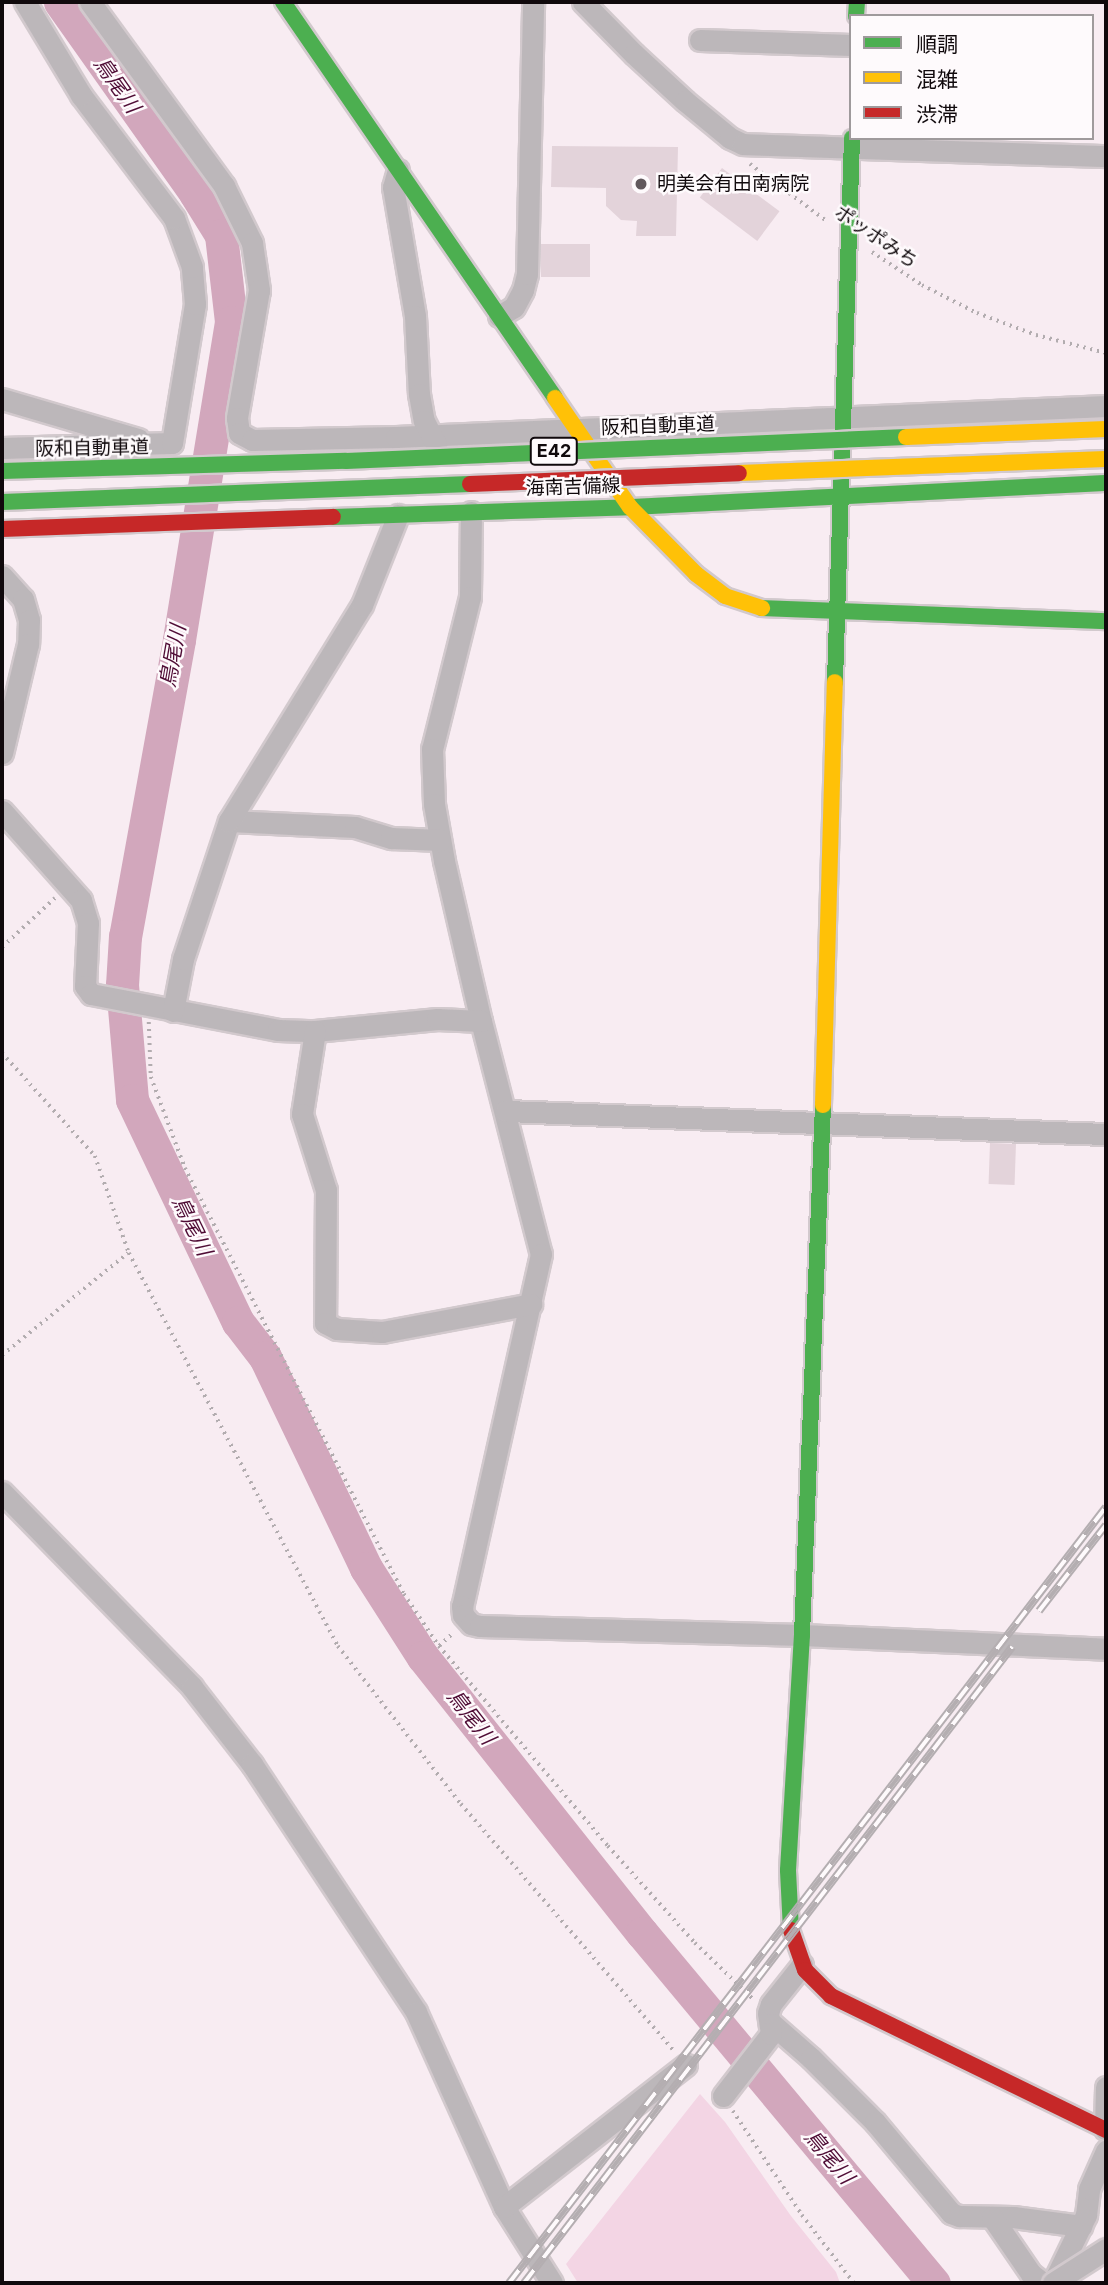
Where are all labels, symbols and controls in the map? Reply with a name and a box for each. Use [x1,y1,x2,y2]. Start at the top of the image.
legend [849,14,1094,140]
text: 順調 [916,32,958,57]
water label: 鳥尾川 [89,52,145,118]
text: 混雑 [916,67,958,92]
text: 渋滞 [916,102,958,127]
place label: 明美会有田南病院 [657,173,809,195]
marker: 明美会有田南病院 [631,174,651,194]
street label: ポッポみち [830,201,922,273]
street label: 阪和自動車道 [601,413,715,439]
street label: 阪和自動車道 [35,436,149,460]
road number: E42 [530,436,578,466]
street label: 海南吉備線 [525,474,621,500]
water label: 鳥尾川 [155,623,191,689]
water label: 鳥尾川 [167,1192,217,1260]
water label: 鳥尾川 [442,1684,500,1750]
water label: 鳥尾川 [799,2125,859,2189]

